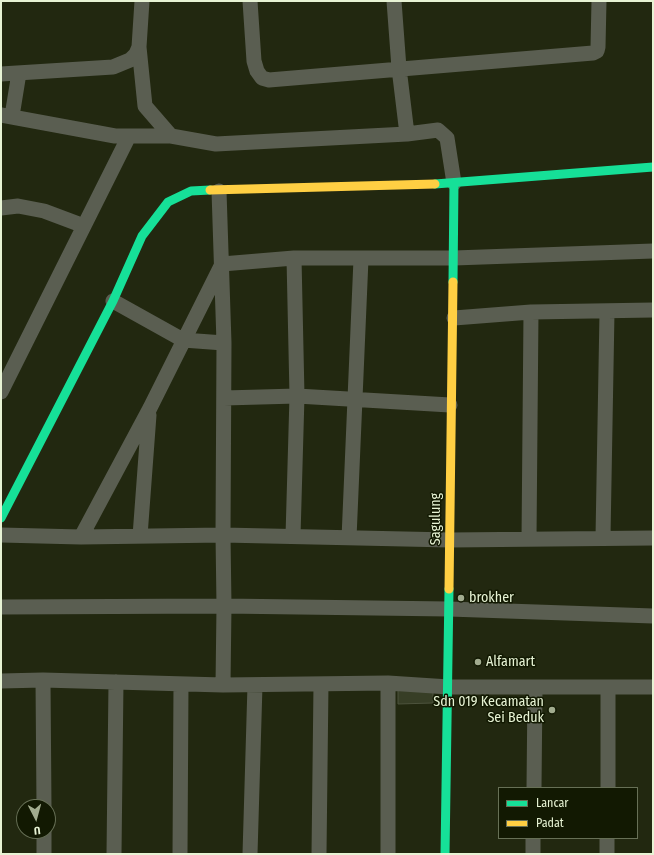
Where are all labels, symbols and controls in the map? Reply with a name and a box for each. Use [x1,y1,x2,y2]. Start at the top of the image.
street label: Sagulung [428,493,444,545]
place label: brokher [469,590,514,606]
marker: brokher [456,593,466,603]
place label: Alfamart [486,654,535,670]
marker: Alfamart [473,657,483,667]
place label: Sdn 019 Kecamatan Sei Beduk [433,694,544,726]
marker: Sdn 019 Kecamatan Sei Beduk [547,705,557,715]
legend [498,787,638,839]
text: Lancar [536,796,569,810]
north arrow [16,799,56,839]
text: Padat [536,816,564,830]
text: U [33,824,41,837]

